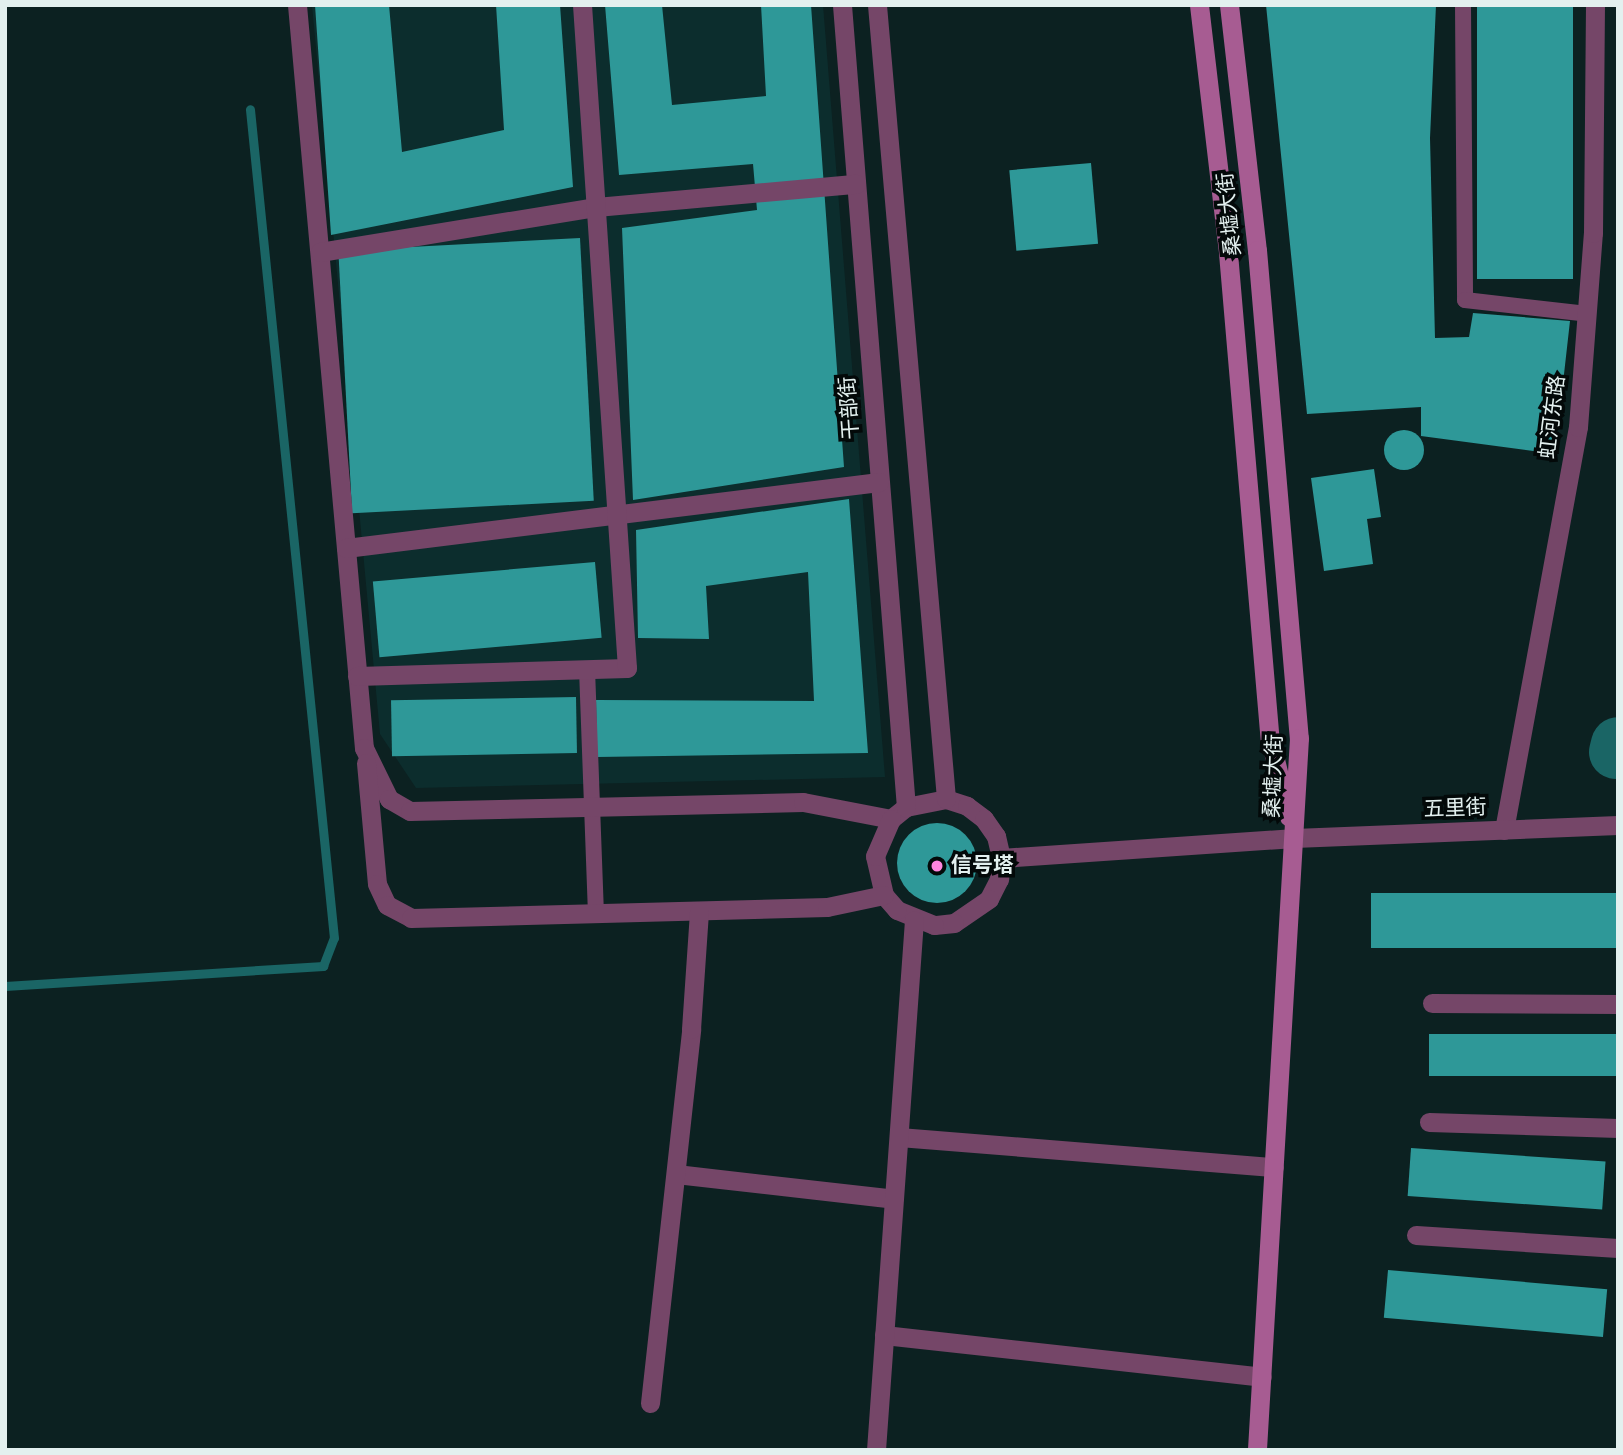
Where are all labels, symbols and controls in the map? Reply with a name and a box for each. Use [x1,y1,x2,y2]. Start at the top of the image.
street label: 桑墟大街 [1213,171,1247,257]
street label: 虹河东路 [1535,374,1571,460]
street label: 干部街 [835,376,865,440]
street label: 桑墟大街 [1260,734,1288,818]
street label: 五里街 [1423,795,1487,823]
place label: 信号塔 [951,853,1014,879]
marker: 信号塔 [929,858,945,874]

